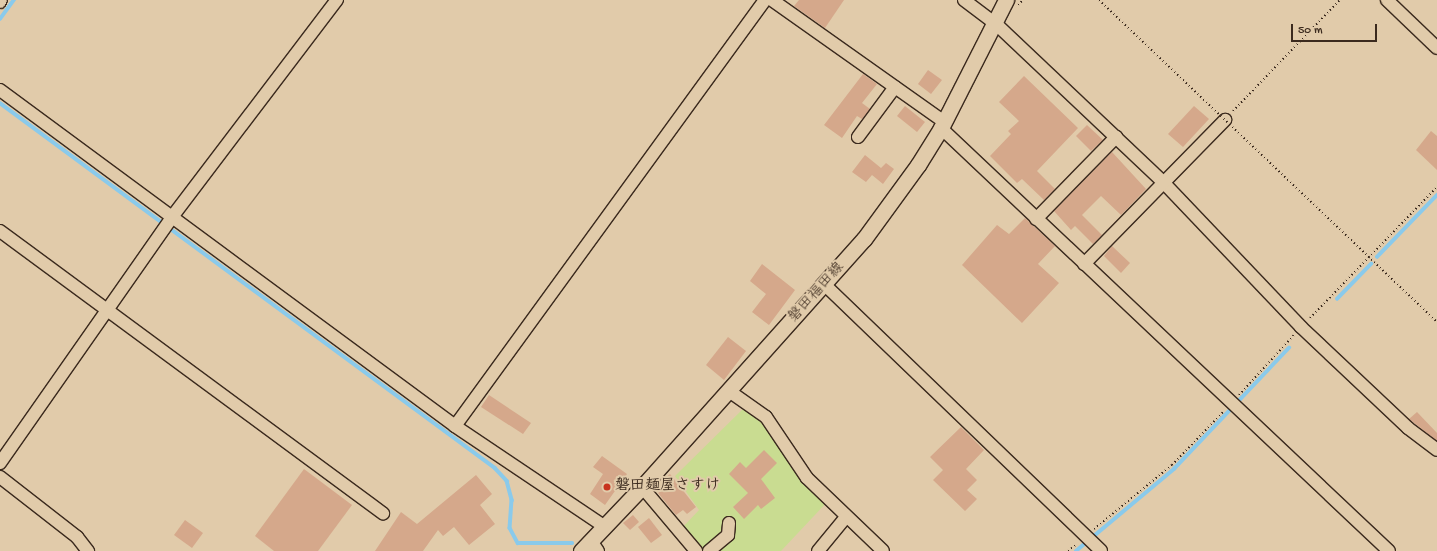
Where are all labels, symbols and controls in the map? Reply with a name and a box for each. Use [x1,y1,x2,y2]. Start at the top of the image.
scale bar [1293,16,1379,42]
text: 50 m [1298,24,1323,38]
street label: 磐田福田線 [785,259,849,327]
place label: 磐田麺屋さすけ [615,478,720,496]
marker: 磐田麺屋さすけ [602,482,612,492]

